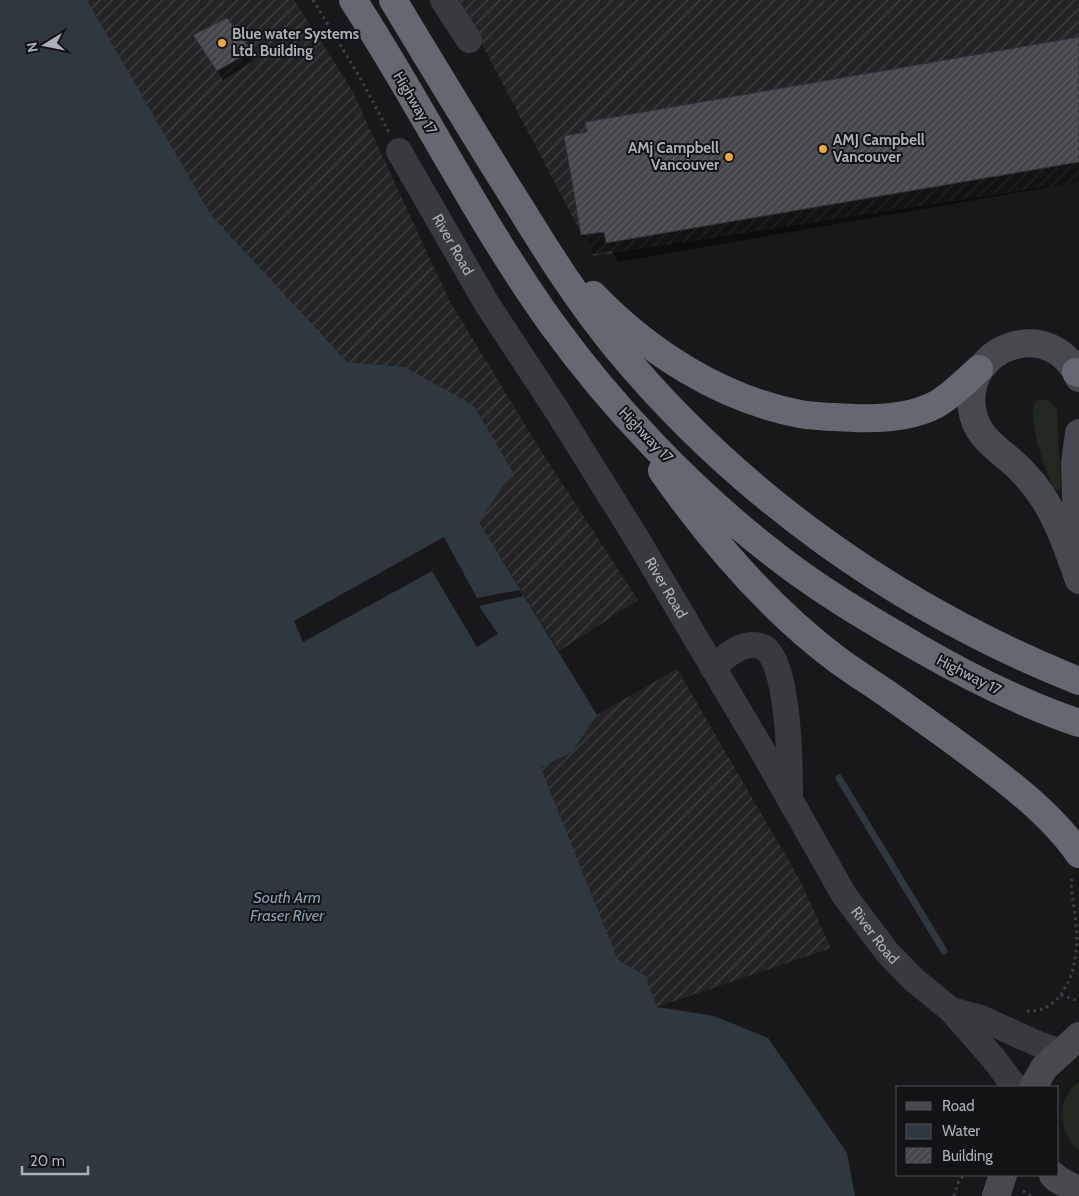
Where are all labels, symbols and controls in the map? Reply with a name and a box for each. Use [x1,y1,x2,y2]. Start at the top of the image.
north arrow [20,20,70,70]
place label: Blue water Systems Ltd. Building [232,25,359,60]
marker: Blue water Systems Ltd. Building [216,37,228,49]
text: N [22,41,42,54]
street label: Highway 17 [389,68,441,138]
place label: AMJ Campbell Vancouver [833,131,925,166]
place label: AMj Campbell Vancouver [628,139,719,174]
marker: AMJ Campbell Vancouver [817,143,829,155]
marker: AMj Campbell Vancouver [723,151,735,163]
street label: River Road [428,211,478,278]
street label: Highway 17 [615,403,677,467]
street label: River Road [641,554,691,621]
street label: Highway 17 [934,651,1005,699]
water label: South Arm Fraser River [250,888,325,925]
street label: River Road [847,903,903,968]
legend [896,1086,1059,1176]
text: Road [942,1097,975,1115]
text: Water [942,1122,980,1140]
scale bar [22,1144,89,1176]
text: Building [942,1147,993,1165]
text: 20 m [30,1152,65,1170]

